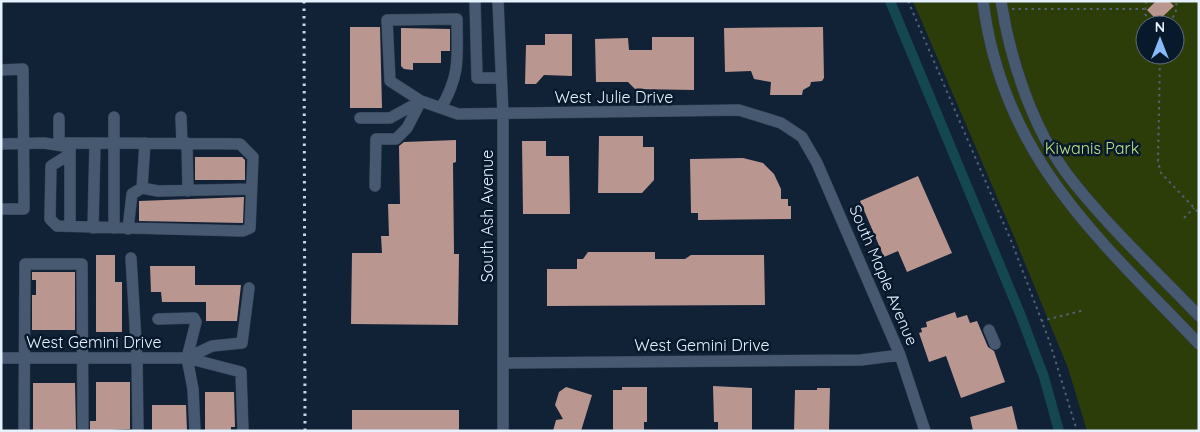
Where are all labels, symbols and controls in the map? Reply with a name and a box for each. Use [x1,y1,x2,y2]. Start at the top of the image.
north arrow [1135,15,1185,65]
text: N [1155,18,1165,36]
street label: West Julie Drive [555,87,673,107]
park label: Kiwanis Park [1045,138,1139,158]
street label: South Ash Avenue [477,150,497,282]
street label: South Maple Avenue [845,202,923,348]
street label: West Gemini Drive [26,332,162,352]
street label: West Gemini Drive [634,335,770,355]

